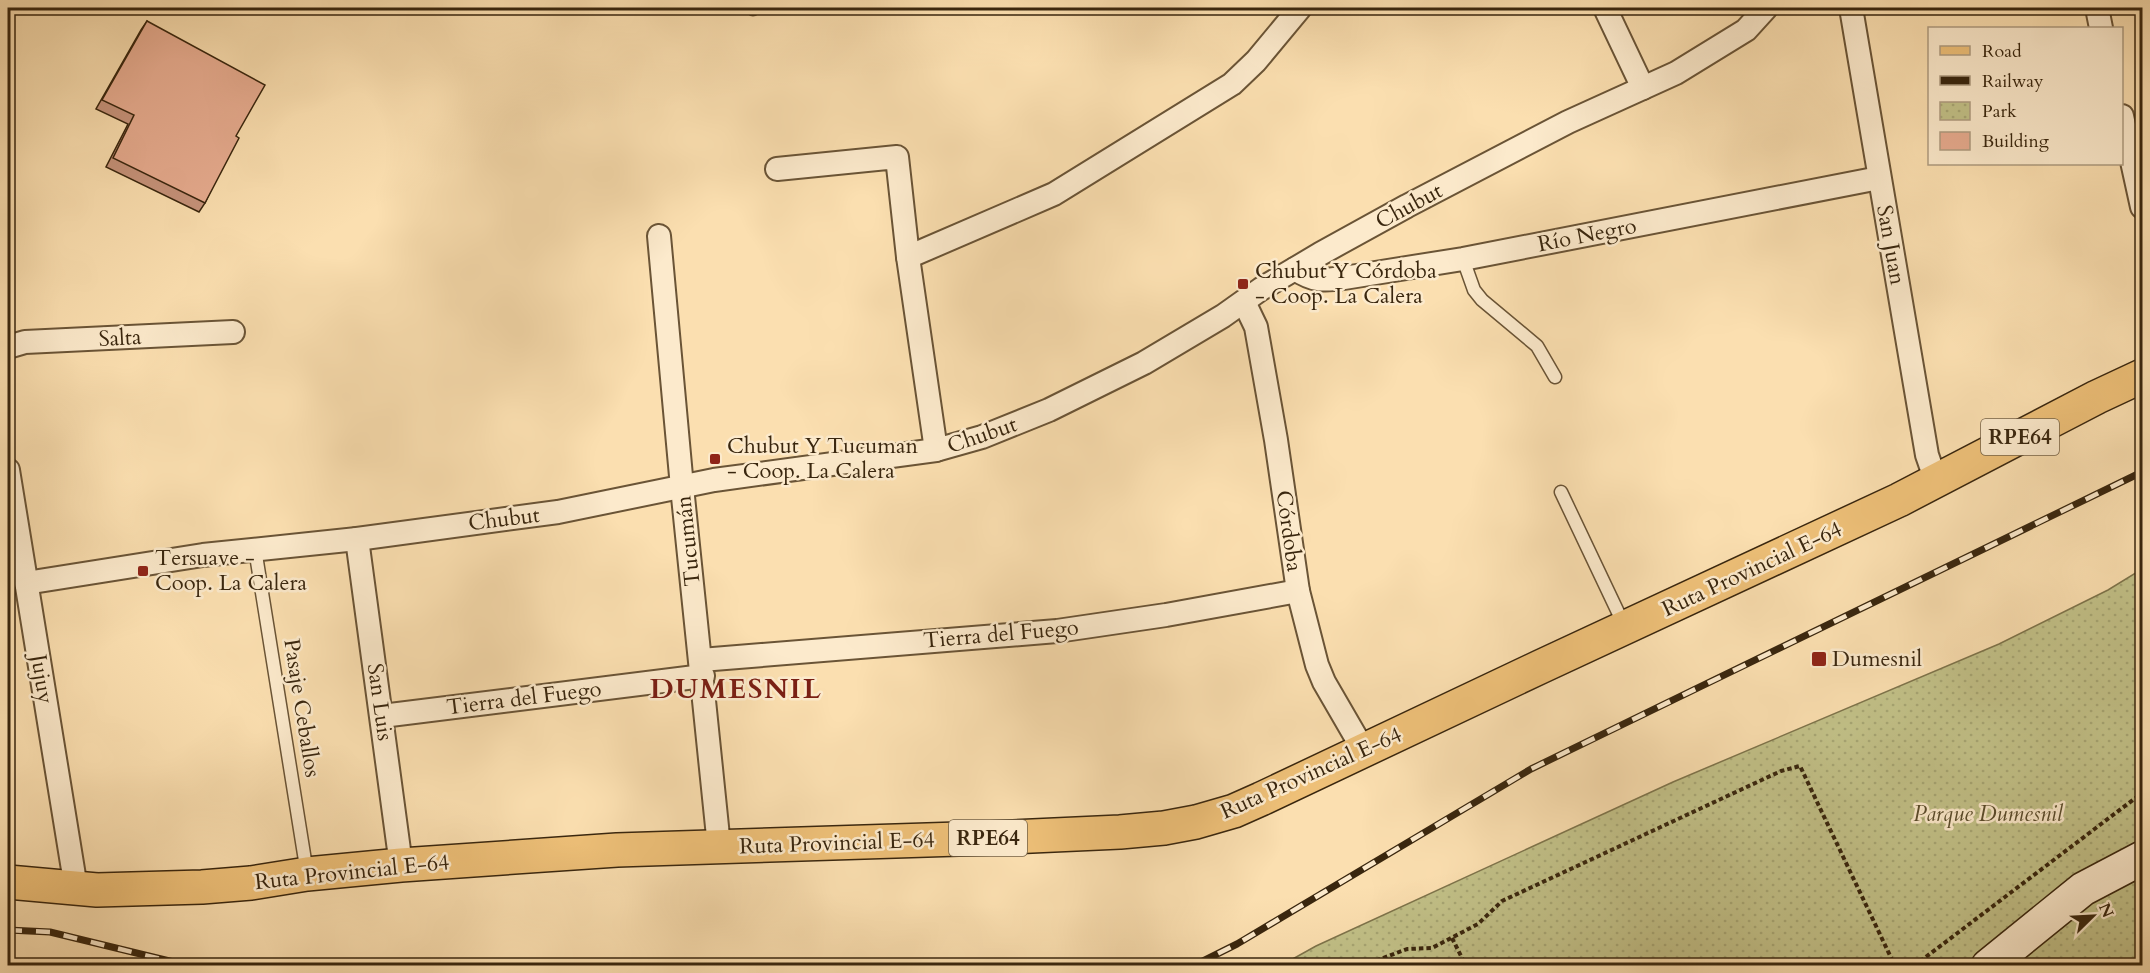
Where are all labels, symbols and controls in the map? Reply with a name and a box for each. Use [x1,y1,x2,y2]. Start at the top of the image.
legend [1928,27,2123,165]
text: Road [1982,39,2022,64]
text: Railway [1982,69,2044,94]
text: Park [1982,99,2017,124]
text: Building [1982,129,2050,154]
street label: Chubut [1370,176,1448,236]
street label: San Juan [1869,203,1913,288]
street label: Río Negro [1535,211,1639,259]
place label: Chubut Y Córdoba - Coop. La Calera [1255,256,1437,311]
marker: Chubut Y Córdoba - Coop. La Calera [1236,277,1250,291]
street label: Salta [98,322,143,354]
street label: Chubut [943,409,1021,461]
road number: RPE64 [1981,419,2059,455]
place label: Chubut Y Tucuman - Coop. La Calera [727,431,918,486]
marker: Chubut Y Tucuman - Coop. La Calera [708,452,722,466]
street label: Córdoba [1268,488,1310,574]
street label: Tucumán [668,494,708,588]
street label: Chubut [467,500,542,538]
street label: Ruta Provincial E-64 [1657,514,1847,624]
place label: Tersuave - Coop. La Calera [155,543,307,598]
marker: Tersuave - Coop. La Calera [136,564,150,578]
street label: Tierra del Fuego [922,612,1080,656]
street label: Pasaje Ceballos [276,636,328,780]
place label: Dumesnil [1832,644,1923,674]
street label: Jujuy [23,649,61,706]
marker: Dumesnil [1810,650,1828,668]
street label: San Luis [360,661,400,743]
district label: DUMESNIL [650,670,822,708]
street label: Tierra del Fuego [445,674,603,722]
street label: Ruta Provincial E-64 [1216,720,1406,826]
park label: Parque Dumesnil [1913,799,2064,829]
road number: RPE64 [949,820,1027,856]
street label: Ruta Provincial E-64 [739,825,935,861]
street label: Ruta Provincial E-64 [253,847,451,897]
north arrow [2063,886,2123,946]
text: N [2093,899,2119,921]

